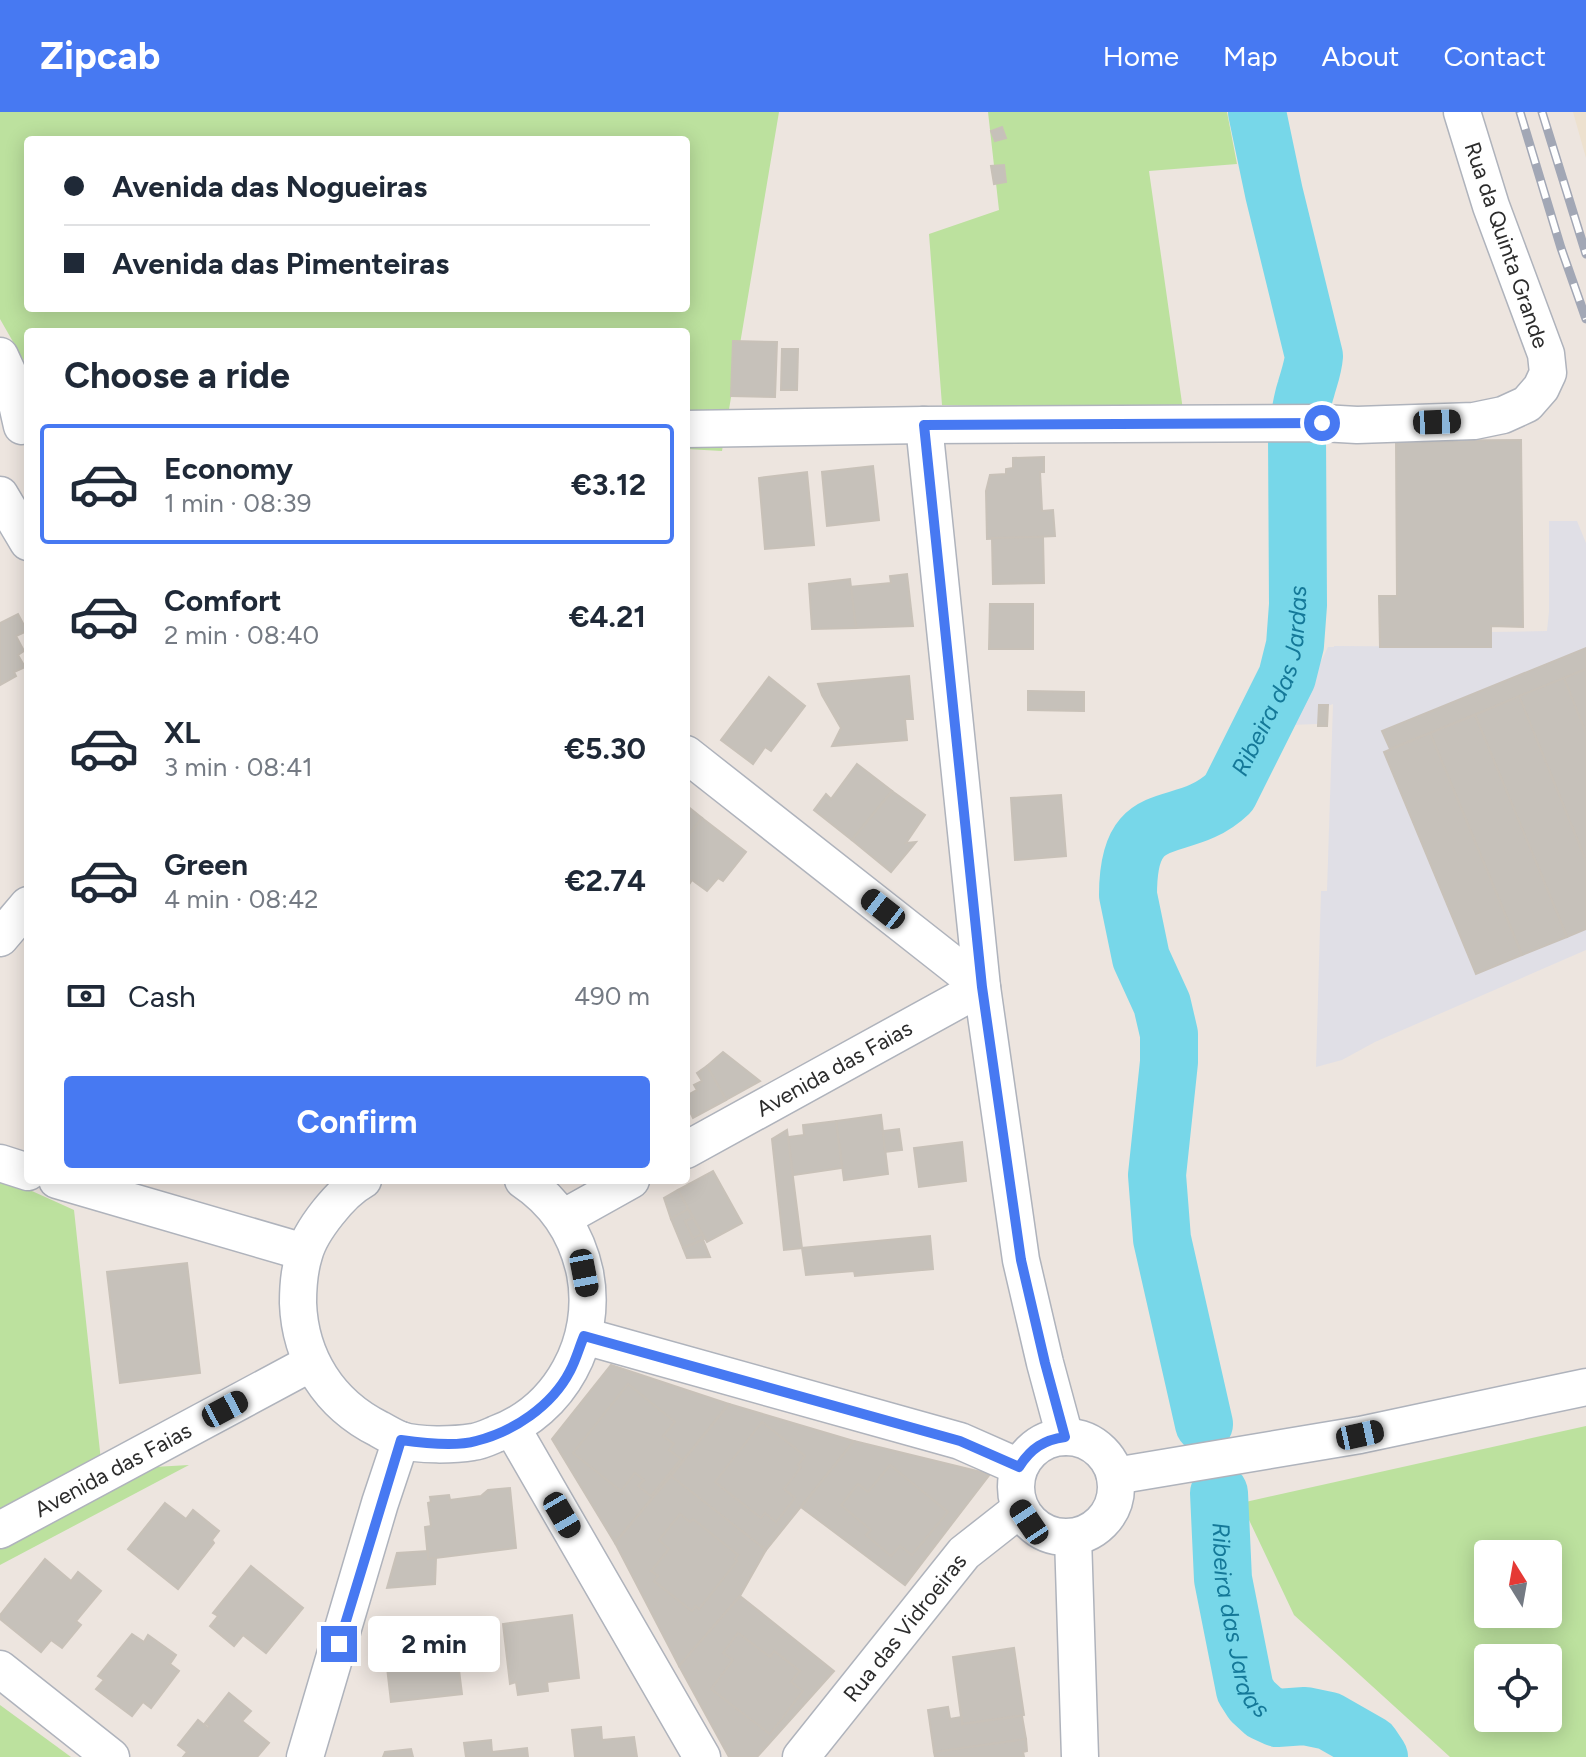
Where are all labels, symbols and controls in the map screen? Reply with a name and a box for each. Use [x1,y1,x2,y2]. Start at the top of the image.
text: Zipcab [40,33,160,79]
text: Home [1103,39,1179,73]
text: Map [1223,39,1278,73]
text: About [1322,39,1399,73]
text: Contact [1443,39,1546,73]
street label: Rua da Quinta Grande [1459,138,1555,352]
text: Avenida das Nogueiras [112,168,427,205]
text: Avenida das Pimenteiras [112,245,449,282]
text: Choose a ride [64,354,290,397]
route start [1304,405,1340,441]
car [1413,409,1461,435]
icon: car [68,448,140,520]
text: Economy [164,450,293,487]
text: €3.12 [571,466,646,503]
text: 1 min · 08:39 [164,487,311,519]
icon: car [68,580,140,652]
text: Comfort [164,582,282,619]
water label: Ribeira das Jardas [1225,585,1312,780]
text: €4.21 [569,598,646,635]
text: 2 min · 08:40 [164,619,319,651]
icon: car [68,712,140,784]
text: XL [164,714,200,751]
text: €5.30 [564,730,646,767]
text: 3 min · 08:41 [164,751,313,783]
icon: car [68,844,140,916]
text: Green [164,846,248,883]
text: €2.74 [565,862,646,899]
text: 4 min · 08:42 [164,883,319,915]
car [857,885,909,933]
icon: cash [64,974,108,1018]
text: Cash [128,978,196,1015]
text: 490 m [574,980,650,1012]
street label: Avenida das Faias [752,1014,917,1122]
button: Confirm [64,1076,650,1168]
car [568,1247,600,1299]
car [198,1387,252,1431]
street label: Avenida das Faias [30,1417,196,1523]
car [1334,1418,1386,1452]
car [540,1488,584,1542]
car [1006,1495,1052,1549]
water label: Ribeira das Jardas [1206,1522,1276,1724]
north arrow [1474,1540,1562,1628]
map controls [1474,1540,1562,1732]
street label: Rua das Vidroeiras [838,1548,972,1707]
callout: 2 min [367,1616,499,1672]
route end [321,1626,357,1662]
text: 2 min [401,1628,467,1660]
button: locate [1474,1644,1562,1732]

